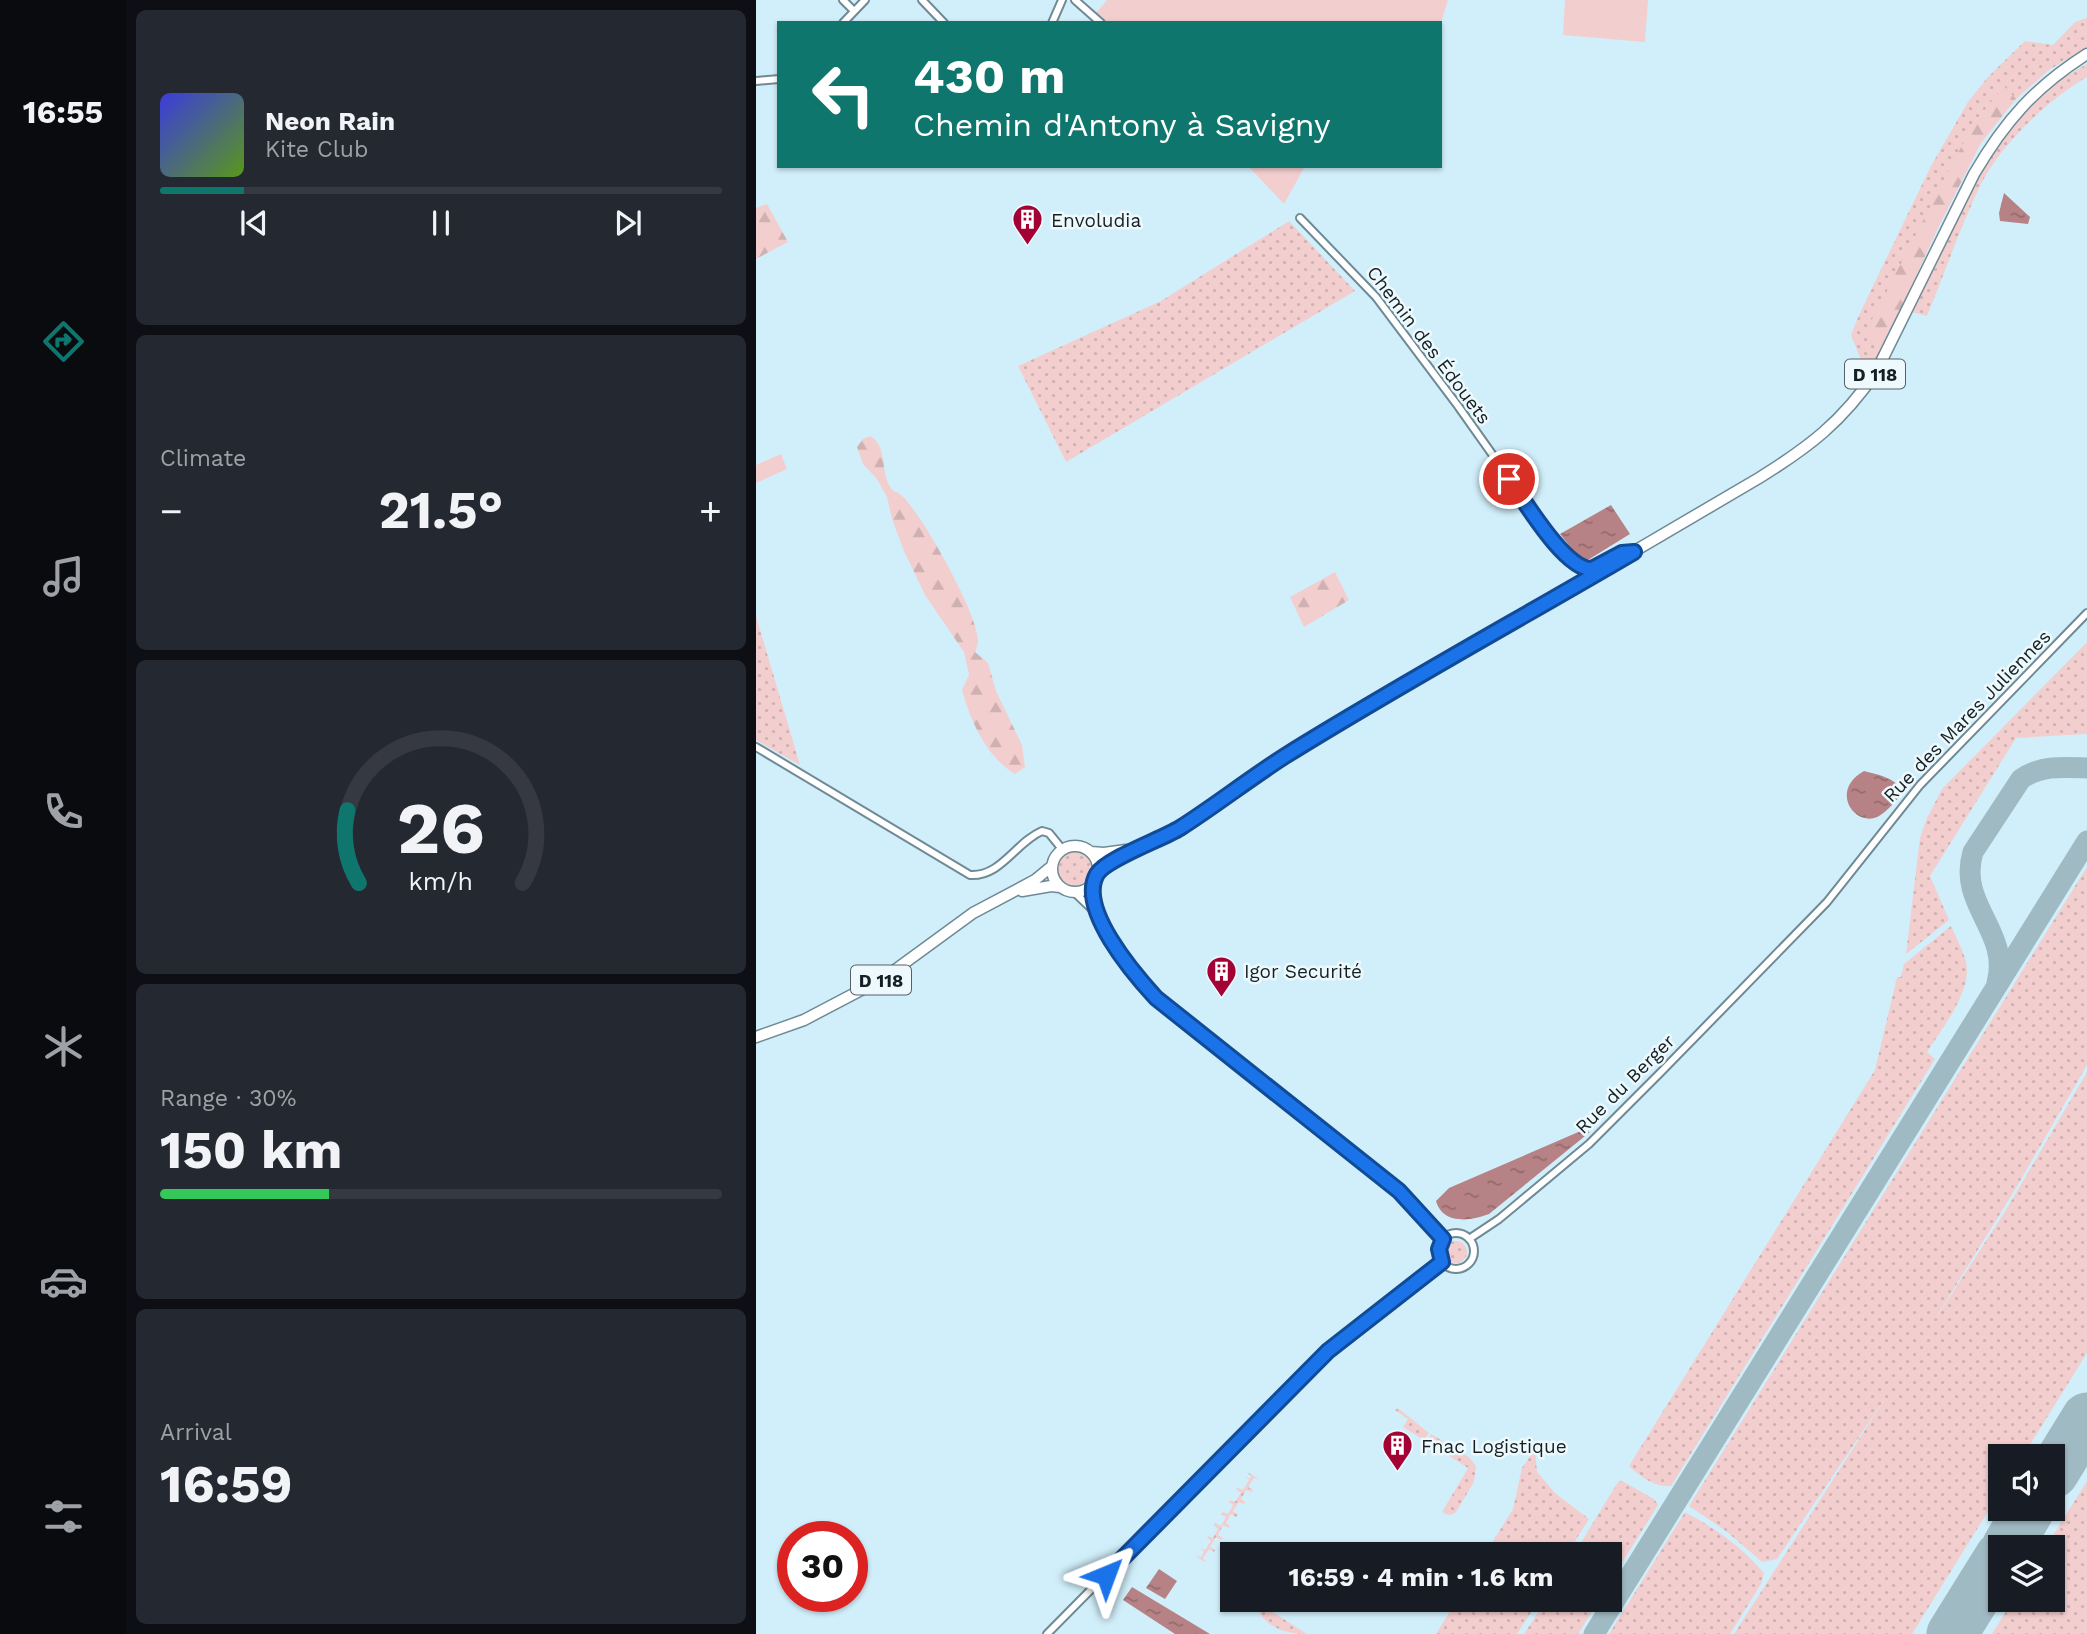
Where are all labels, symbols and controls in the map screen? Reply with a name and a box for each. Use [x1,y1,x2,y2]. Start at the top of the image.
text: 430 m [913,47,1065,105]
icon: left [798,49,889,140]
text: 16:55 [23,93,103,131]
text: Neon Rain [265,106,395,136]
text: Chemin d'Antony à Savigny [913,106,1331,144]
text: Kite Club [265,136,368,163]
building icon: Envoludia [1011,203,1045,247]
icon: previous [235,204,273,242]
icon: pause [422,204,460,242]
icon: next [609,204,647,242]
place label: Envoludia [1051,209,1141,232]
street label: Chemin des Édouets [1362,261,1496,429]
icon: directions [39,317,88,366]
road number: D 118 [1845,360,1905,388]
text: Climate [160,445,246,472]
pin [1479,449,1539,509]
icon: arrive [1490,460,1528,498]
text: 21.5° [379,480,503,541]
text: − [160,489,183,533]
text: + [699,489,722,533]
icon: music [39,552,88,601]
street label: Rue des Mares Juliennes [1879,625,2055,807]
text: 26 [397,785,485,871]
icon: phone [39,787,88,836]
text: km/h [409,867,473,896]
building icon: Igor Securité [1204,954,1238,998]
place label: Igor Securité [1244,960,1362,983]
road number: D 118 [851,965,911,995]
icon: climate [39,1022,88,1071]
street label: Rue du Berger [1570,1029,1680,1139]
text: Range · 30% [160,1085,296,1112]
text: 150 km [160,1120,342,1181]
icon: car [39,1257,88,1306]
text: Arrival [160,1419,232,1446]
building icon: Fnac Logistique [1381,1429,1415,1473]
place label: Fnac Logistique [1421,1435,1567,1458]
map controls [1988,1444,2065,1612]
button: sound [1988,1444,2065,1521]
text: 16:59 [160,1454,293,1515]
icon: filters [39,1492,88,1541]
speed limit sign: 30 [777,1521,868,1612]
button: layers [1988,1535,2065,1612]
position arrow [1069,1538,1143,1612]
text: 16:59 · 4 min · 1.6 km [1288,1562,1554,1592]

